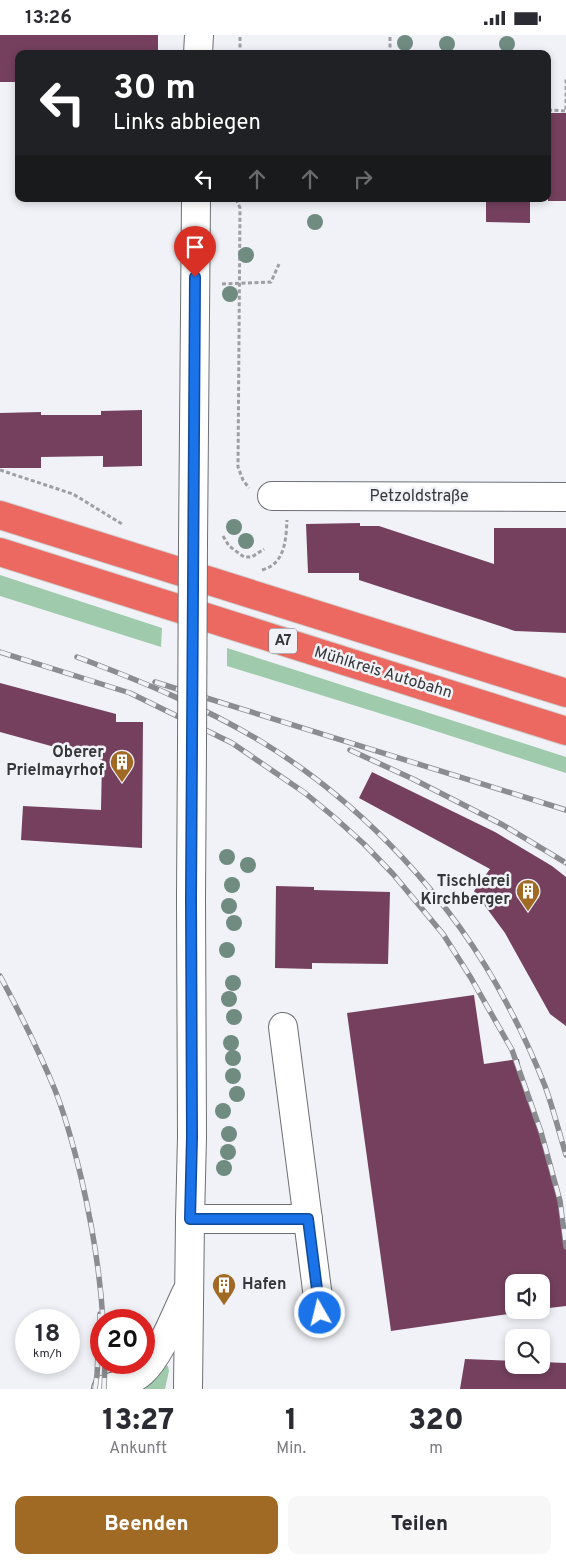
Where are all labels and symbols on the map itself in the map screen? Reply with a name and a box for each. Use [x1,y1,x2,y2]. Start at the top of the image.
pin [174,226,216,277]
street label: Petzoldstraße [369,487,469,507]
road number: A7 [269,629,297,653]
street label: Mühlkreis Autobahn [312,642,454,704]
place label: Oberer Prielmayrhof [6,743,104,781]
building icon: Oberer Prielmayrhof [109,749,135,783]
place label: Tischlerei Kirchberger [420,872,510,910]
building icon: Tischlerei Kirchberger [515,878,541,912]
building icon: Hafen [211,1272,237,1306]
place label: Hafen [242,1275,286,1295]
position arrow [293,1286,345,1338]
speed limit sign: 20 [90,1309,155,1374]

